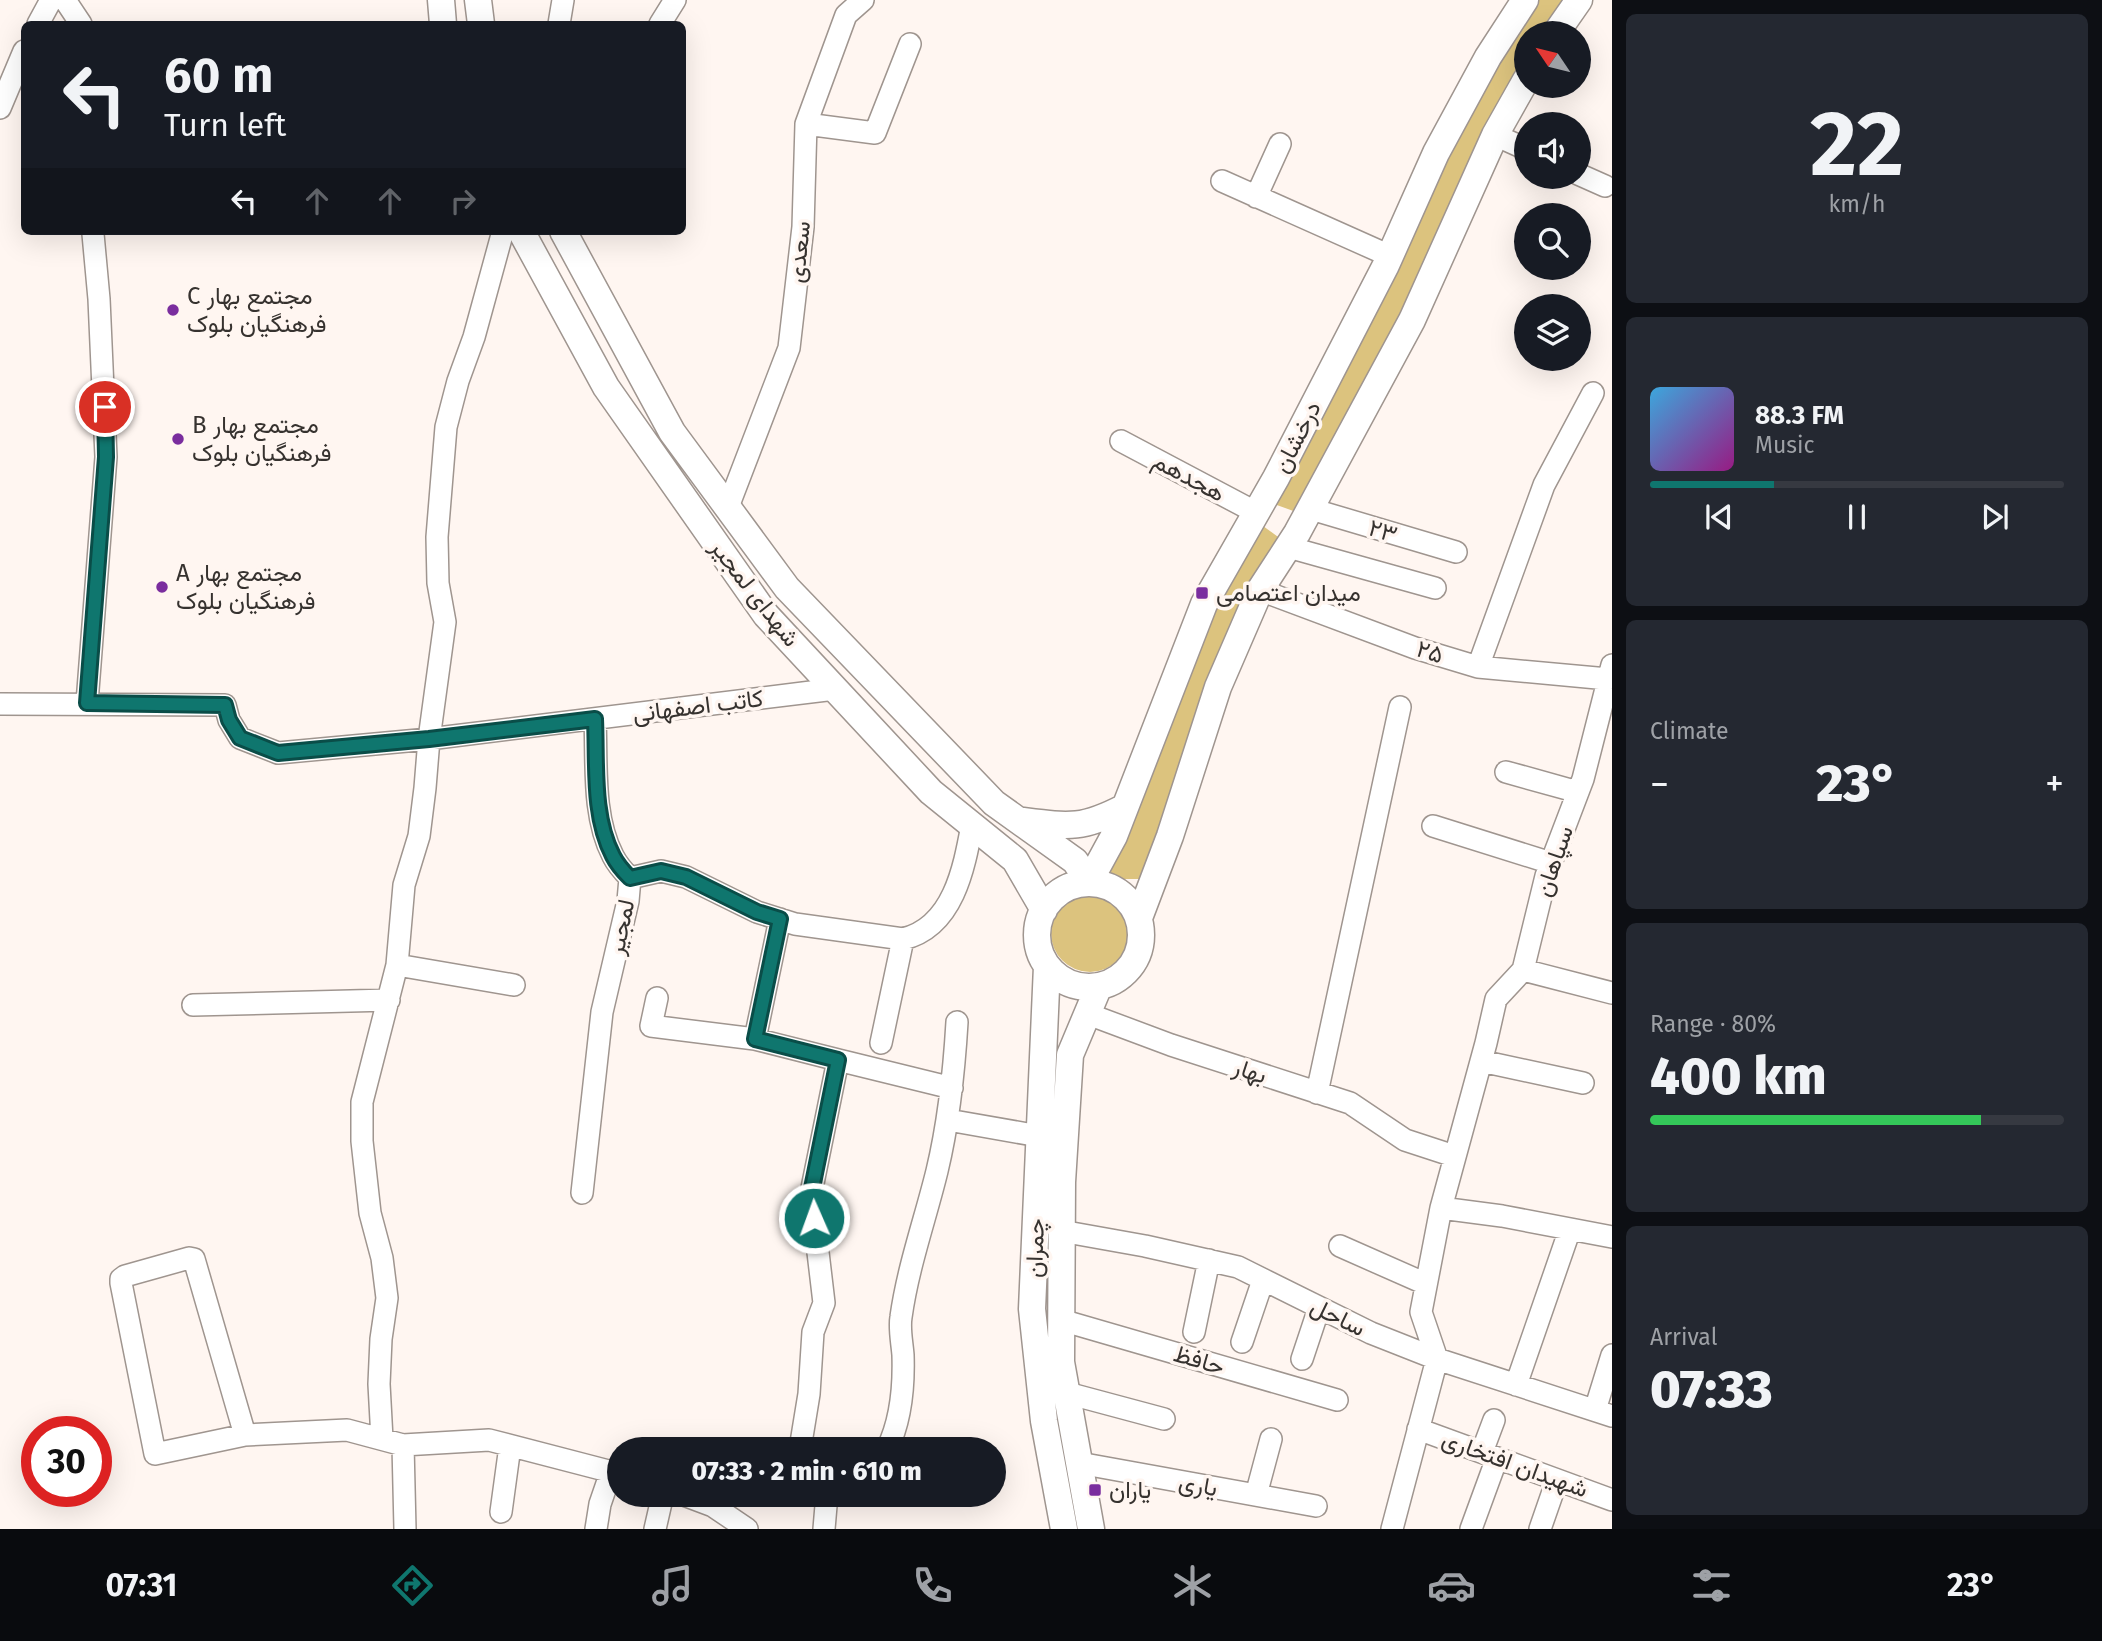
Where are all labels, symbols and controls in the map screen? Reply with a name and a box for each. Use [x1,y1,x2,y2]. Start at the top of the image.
north arrow [1514,21,1591,98]
map controls [1514,21,1591,371]
text: 60 m [164,46,273,105]
icon: left [49,49,140,140]
text: 22 [1810,90,1904,199]
text: Turn left [164,106,286,144]
button: sound [1514,112,1591,189]
icon: left [225,182,263,220]
icon: ahead [298,182,336,220]
icon: ahead [371,182,409,220]
icon: right [444,182,482,220]
text: km/h [1829,190,1885,218]
button: search [1514,203,1591,280]
street label: سعدی [782,220,816,284]
place label: C مجتمع بهار فرهنگیان بلوک [187,282,326,339]
button: layers [1514,294,1591,371]
marker: C مجتمع بهار فرهنگیان بلوک [165,302,181,318]
pin [75,377,135,437]
icon: arrive [86,388,124,426]
street label: درخشان [1267,396,1328,478]
text: 88.3 FM [1755,400,1844,431]
place label: B مجتمع بهار فرهنگیان بلوک [192,411,331,468]
marker: B مجتمع بهار فرهنگیان بلوک [170,431,186,447]
text: Music [1755,431,1815,459]
street label: هجدهم [1147,446,1230,509]
icon: previous [1700,498,1738,536]
icon: pause [1838,498,1876,536]
icon: next [1976,498,2014,536]
street label: ۲۳ [1365,513,1401,549]
street label: شهدای لمجیر [703,533,806,653]
place label: A مجتمع بهار فرهنگیان بلوک [176,559,315,616]
marker: A مجتمع بهار فرهنگیان بلوک [154,579,170,595]
place label: میدان اعتصامی [1216,579,1361,607]
marker: میدان اعتصامی [1194,585,1210,601]
street label: ۲۵ [1413,635,1447,669]
street label: کاتب اصفهانی [631,684,765,729]
text: Climate [1650,717,1729,745]
text: 23° [1816,752,1898,815]
text: − [1650,761,1669,807]
text: + [2045,761,2064,807]
street label: سپاهان [1529,822,1581,901]
street label: لمجیر [601,897,641,958]
text: Range · 80% [1650,1010,1776,1038]
text: 400 km [1650,1045,1827,1108]
street label: بهار [1228,1052,1270,1090]
position arrow [777,1181,851,1255]
street label: چمران [1020,1218,1052,1278]
street label: ساحل [1306,1292,1370,1342]
text: Arrival [1650,1323,1717,1351]
street label: حافظ [1170,1339,1228,1381]
text: 07:33 [1650,1358,1773,1421]
speed limit sign: 30 [21,1416,112,1507]
street label: شهیدان افتخاری [1438,1425,1592,1504]
text: 07:33 · 2 min · 610 m [691,1456,922,1487]
street label: یاری [1176,1468,1220,1503]
place label: یاران [1109,1476,1151,1505]
marker: یاران [1087,1482,1103,1498]
icon: directions [388,1561,437,1610]
icon: music [648,1561,697,1610]
icon: phone [908,1561,957,1610]
icon: climate [1168,1561,1217,1610]
icon: car [1427,1561,1476,1610]
icon: filters [1687,1561,1736,1610]
text: 07:31 [105,1566,177,1604]
text: 23° [1947,1566,1997,1604]

